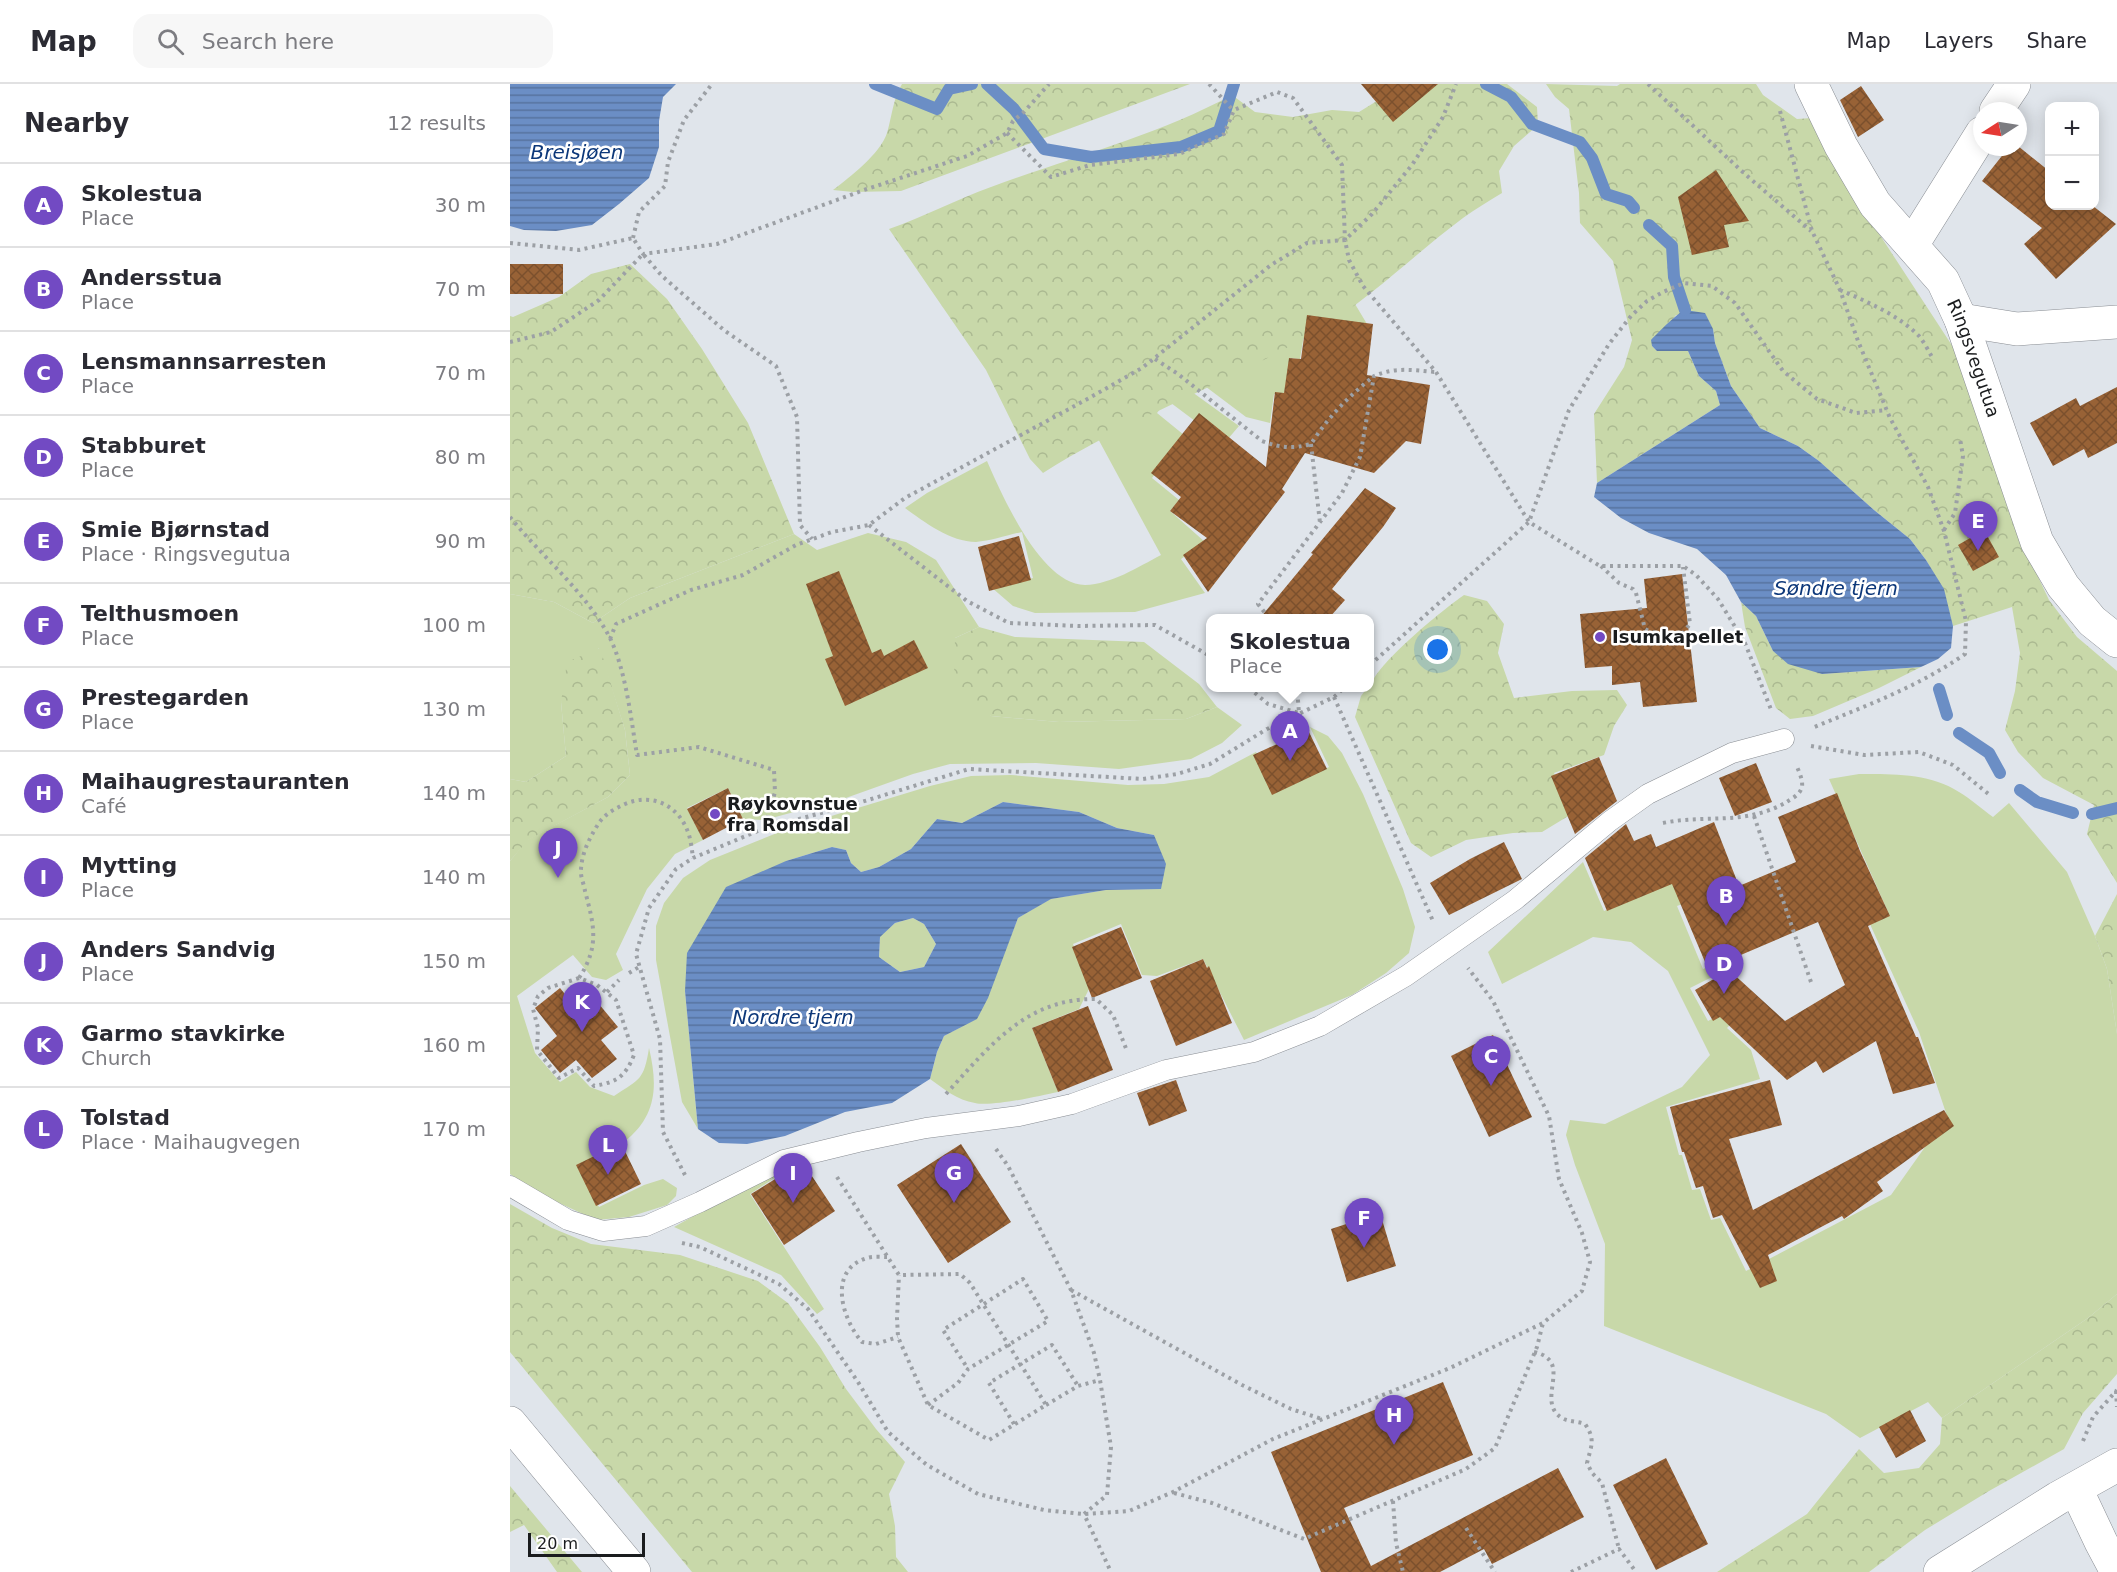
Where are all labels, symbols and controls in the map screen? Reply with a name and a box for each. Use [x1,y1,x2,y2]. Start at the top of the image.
search box [133,14,553,68]
text: Map [30,25,97,58]
icon: search [154,25,187,58]
text: Search here [202,29,334,54]
text: Map [1847,29,1891,53]
text: Layers [1924,29,1993,53]
text: Share [2026,29,2087,53]
north arrow [1973,102,2027,156]
map controls [2045,102,2099,210]
button: + [2045,102,2099,156]
text: Nearby [24,108,129,138]
text: 12 results [387,111,486,135]
water label: Breisjøen [531,140,624,164]
button: − [2045,156,2099,210]
text: Skolestua [81,181,203,206]
text: A [36,193,51,217]
text: 30 m [435,193,486,217]
text: Place [81,206,134,230]
text: Andersstua [81,265,222,290]
text: B [36,277,51,301]
text: 70 m [435,277,486,301]
text: Place [81,290,134,314]
street label: Ringsvegutua [1943,296,2004,420]
text: Lensmannsarresten [81,349,327,374]
text: C [36,361,51,385]
text: 70 m [435,361,486,385]
text: Place [81,374,134,398]
text: Stabburet [81,433,206,458]
text: D [35,445,52,469]
text: 80 m [435,445,486,469]
text: Place [81,458,134,482]
pin: E [1958,502,1998,551]
text: Smie Bjørnstad [81,517,270,542]
text: E [37,529,50,553]
text: 90 m [435,529,486,553]
text: Place · Ringsvegutua [81,542,291,566]
water label: Søndre tjern [1774,576,1898,600]
text: Telthusmoen [81,601,239,626]
text: F [37,613,50,637]
text: 100 m [422,613,486,637]
popup [1206,614,1374,692]
text: Place [81,626,134,650]
place label: Isumkapellet [1612,626,1744,647]
text: Skolestua [1229,629,1351,654]
marker: Isumkapellet [1593,630,1607,644]
your location [1423,635,1452,664]
text: Place [1229,654,1282,678]
text: Prestegarden [81,685,249,710]
text: G [35,697,52,721]
text: 130 m [422,697,486,721]
text: Place [81,710,134,734]
pin: A [1270,712,1310,761]
text: Maihaugrestauranten [81,769,350,794]
text: H [35,781,52,805]
text: 140 m [422,781,486,805]
place label: Røykovnstue fra Romsdal [727,793,858,835]
text: Café [81,794,127,818]
marker: Røykovnstue fra Romsdal [708,807,722,821]
pin: J [538,828,578,878]
text: Mytting [81,853,177,878]
text: I [40,865,47,889]
text: 140 m [422,865,486,889]
pin: B [1706,876,1746,926]
text: Place [81,878,134,902]
text: Anders Sandvig [81,937,276,962]
pin: D [1704,944,1744,994]
text: J [40,949,47,973]
text: 150 m [422,949,486,973]
text: Place [81,962,134,986]
pin: K [562,982,602,1032]
water label: Nordre tjern [732,1005,854,1029]
text: Garmo stavkirke [81,1021,285,1046]
text: K [36,1033,51,1057]
text: 160 m [422,1033,486,1057]
pin: C [1472,1036,1510,1086]
text: Church [81,1046,152,1070]
text: Tolstad [81,1105,170,1130]
text: L [37,1117,50,1141]
text: 170 m [422,1117,486,1141]
pin: L [588,1126,628,1175]
text: Place · Maihaugvegen [81,1130,300,1154]
pin: I [774,1154,812,1203]
pin: G [934,1154,974,1203]
pin: F [1344,1198,1384,1248]
pin: H [1374,1396,1414,1445]
scale bar [528,1530,645,1558]
text: 20 m [537,1534,578,1553]

